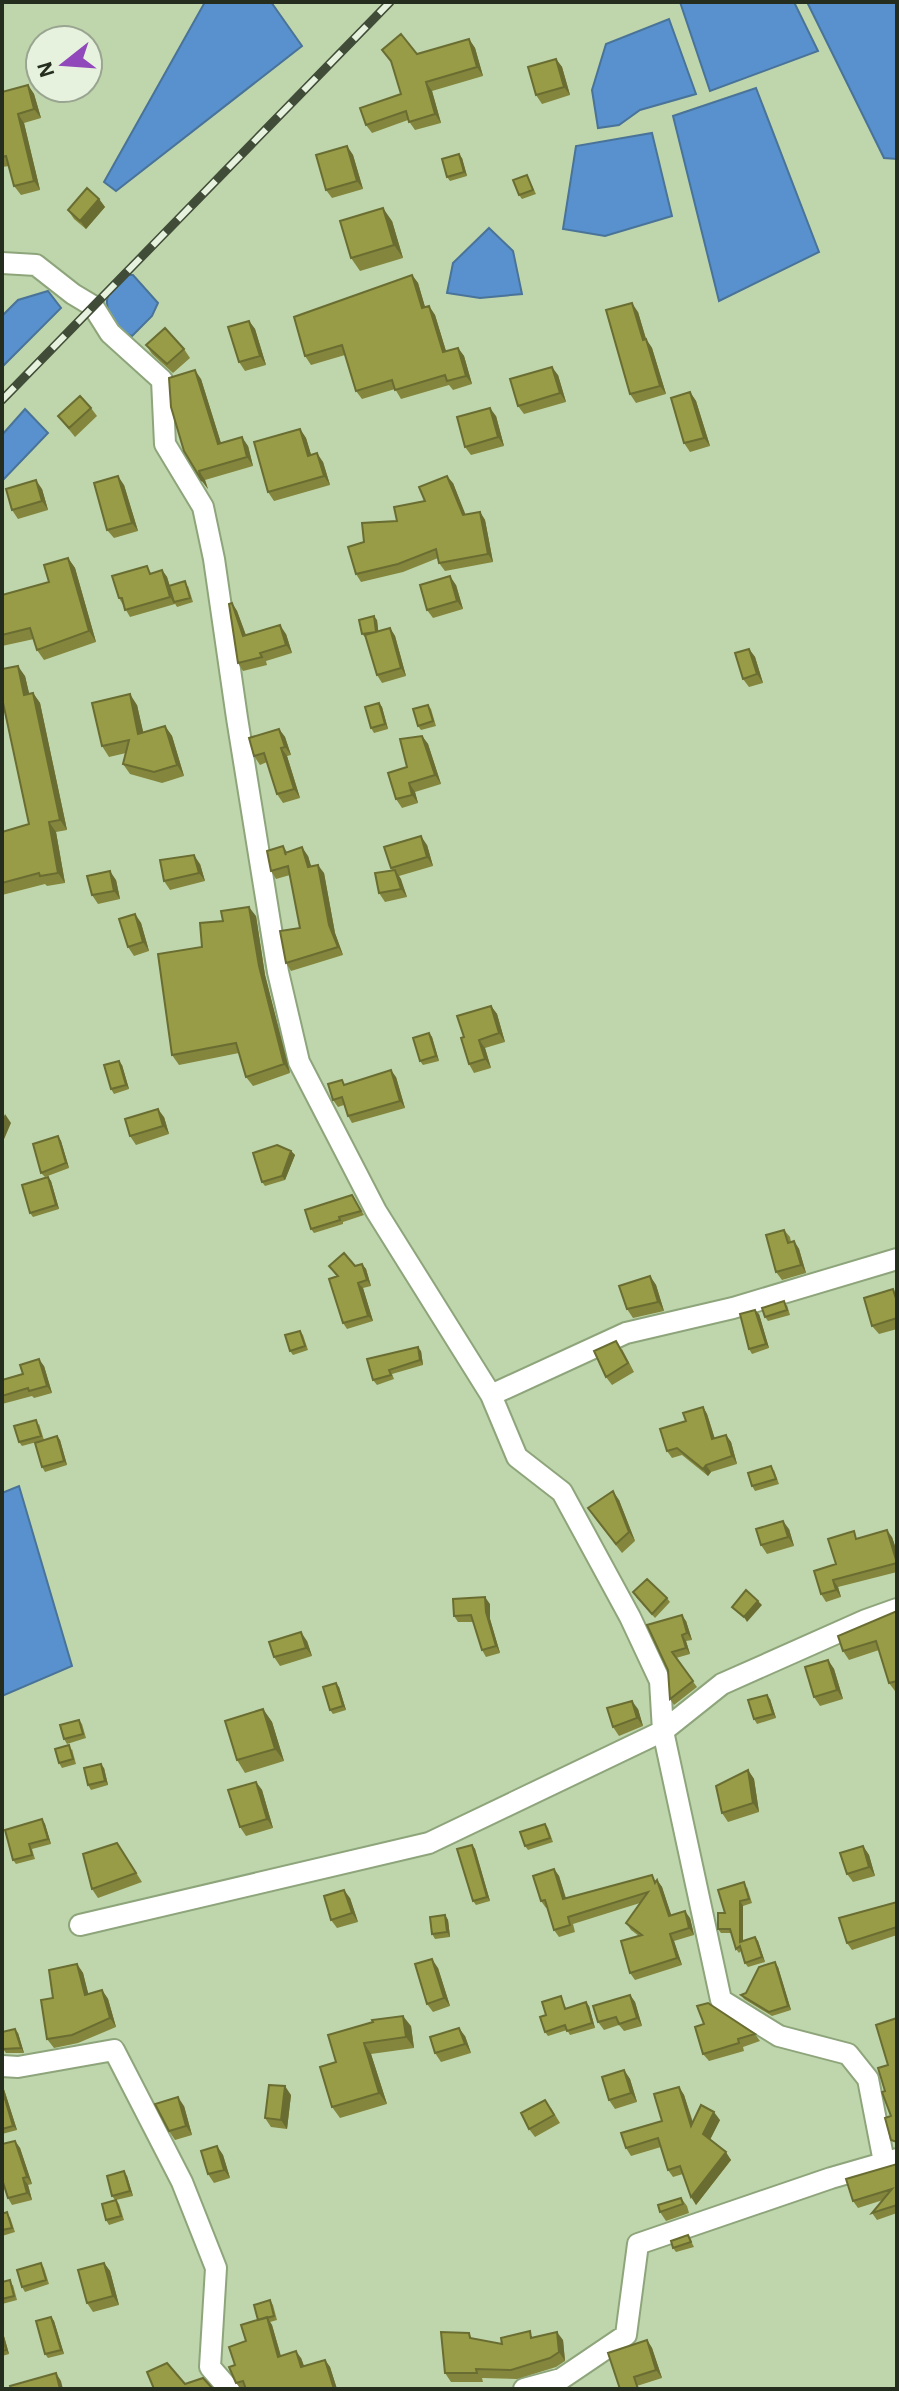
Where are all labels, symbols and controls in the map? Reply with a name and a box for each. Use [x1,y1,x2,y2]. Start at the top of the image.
north arrow [24,24,104,104]
text: N [33,59,59,80]

